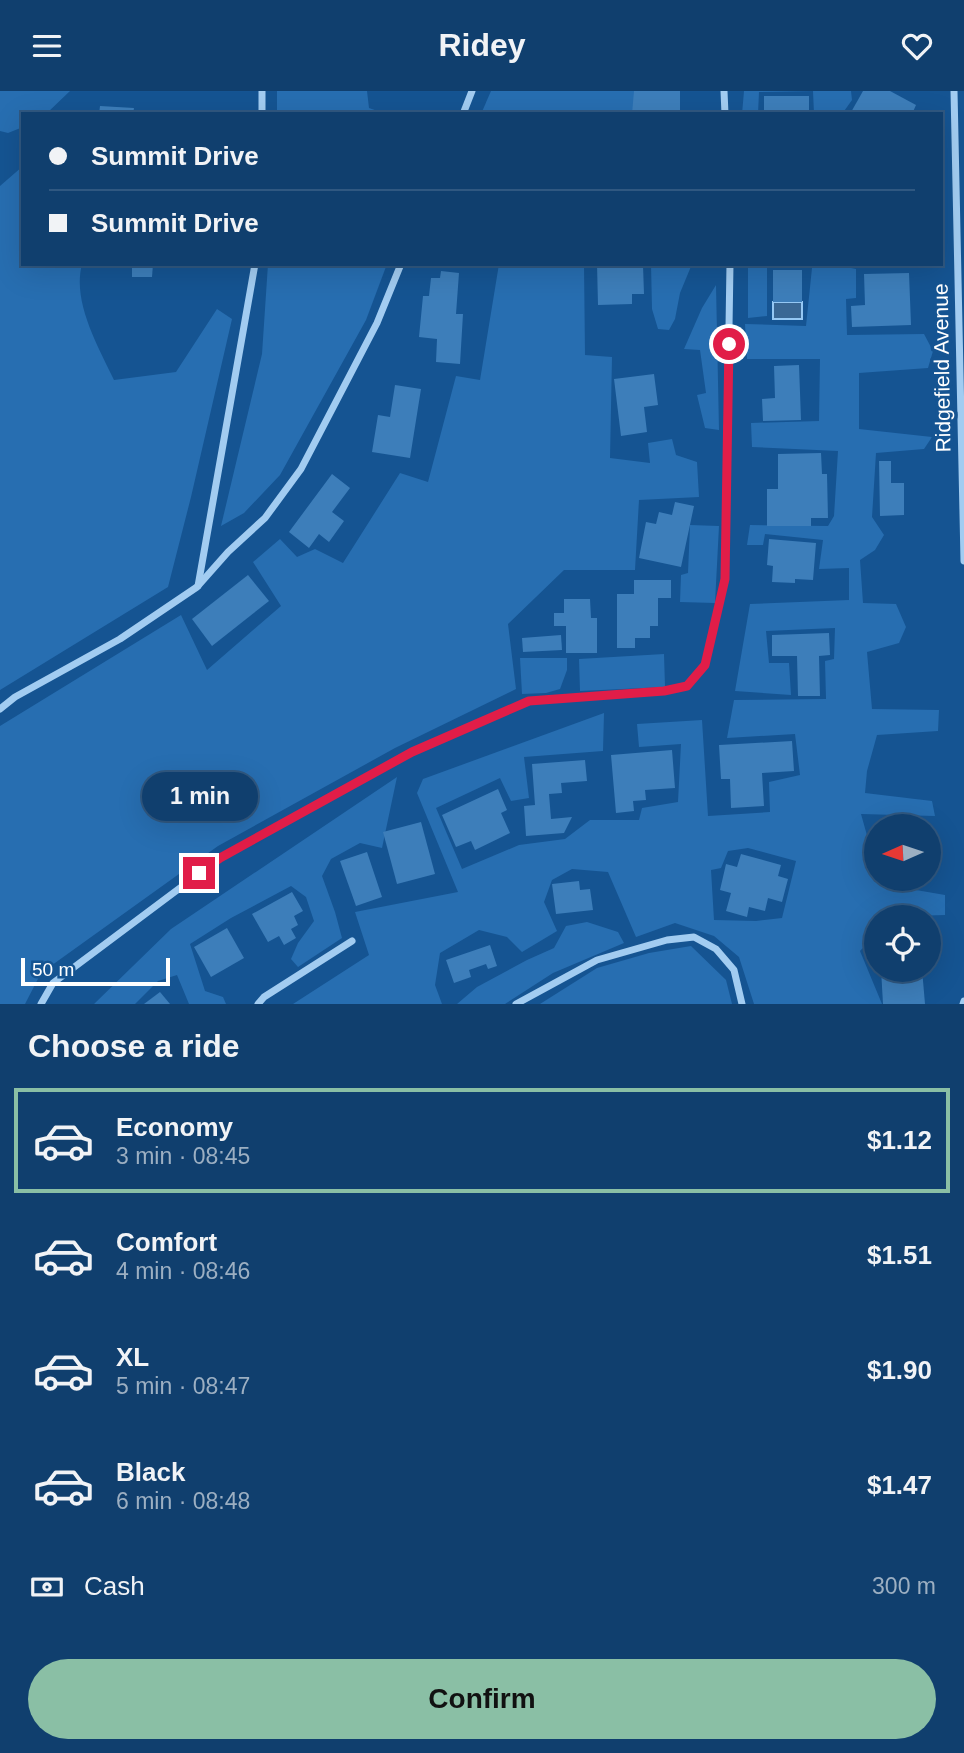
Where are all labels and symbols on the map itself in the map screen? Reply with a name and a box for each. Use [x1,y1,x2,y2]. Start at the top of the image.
street label: Ridgefield Avenue [929,283,954,453]
route start [713,328,745,360]
callout: 1 min [141,771,257,821]
north arrow [864,814,942,891]
route end [183,857,215,889]
scale bar [21,955,170,987]

